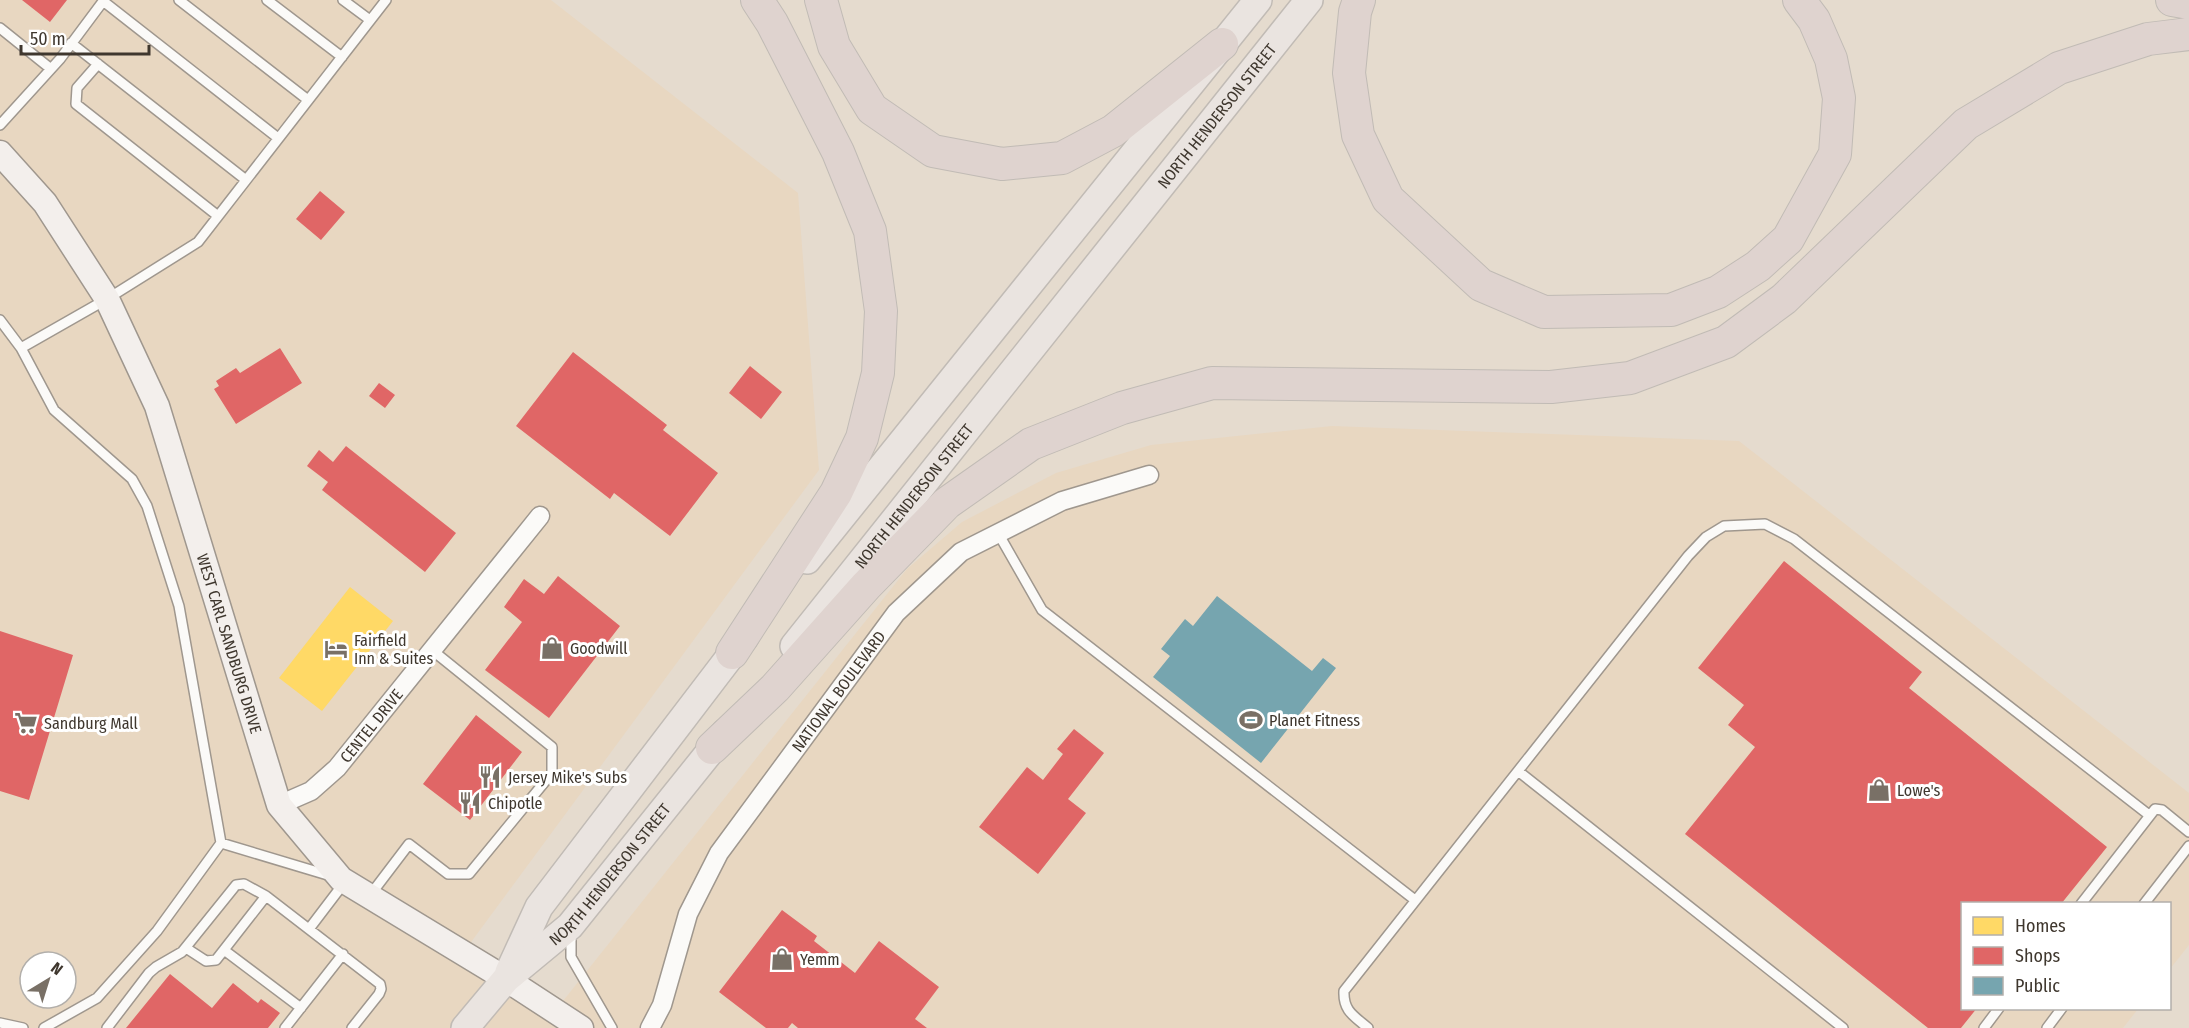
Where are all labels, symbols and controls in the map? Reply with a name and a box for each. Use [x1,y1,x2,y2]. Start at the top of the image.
scale bar [21,18,148,56]
text: 50 m [30,28,66,50]
street label: NORTH HENDERSON STREET [1153,39,1280,192]
street label: NORTH HENDERSON STREET [850,419,977,572]
street label: WEST CARL SANDBURG DRIVE [193,551,266,736]
street label: NATIONAL BOULEVARD [788,627,889,755]
place label: Fairfield Inn & Suites [354,631,433,668]
shop icon: Goodwill [539,635,565,661]
hotel icon: Fairfield Inn & Suites [323,636,349,662]
place label: Goodwill [570,639,628,658]
street label: CENTEL DRIVE [336,685,406,766]
sports icon: Planet Fitness [1238,707,1264,733]
supermarket icon: Sandburg Mall [13,710,39,736]
place label: Planet Fitness [1269,711,1360,730]
place label: Sandburg Mall [44,714,138,733]
restaurant icon: Jersey Mike's Subs [477,764,503,790]
place label: Jersey Mike's Subs [508,768,627,787]
shop icon: Lowe's [1866,777,1892,803]
place label: Lowe's [1897,781,1940,800]
restaurant icon: Chipotle [457,790,483,816]
place label: Chipotle [488,794,543,813]
street label: NORTH HENDERSON STREET [545,799,675,949]
legend [1961,902,2171,1010]
text: Homes [2015,915,2066,937]
text: Shops [2015,945,2060,967]
shop icon: Yemm [769,946,795,972]
north arrow [18,950,78,1010]
place label: Yemm [800,950,840,969]
text: N [47,958,67,979]
text: Public [2015,975,2060,997]

